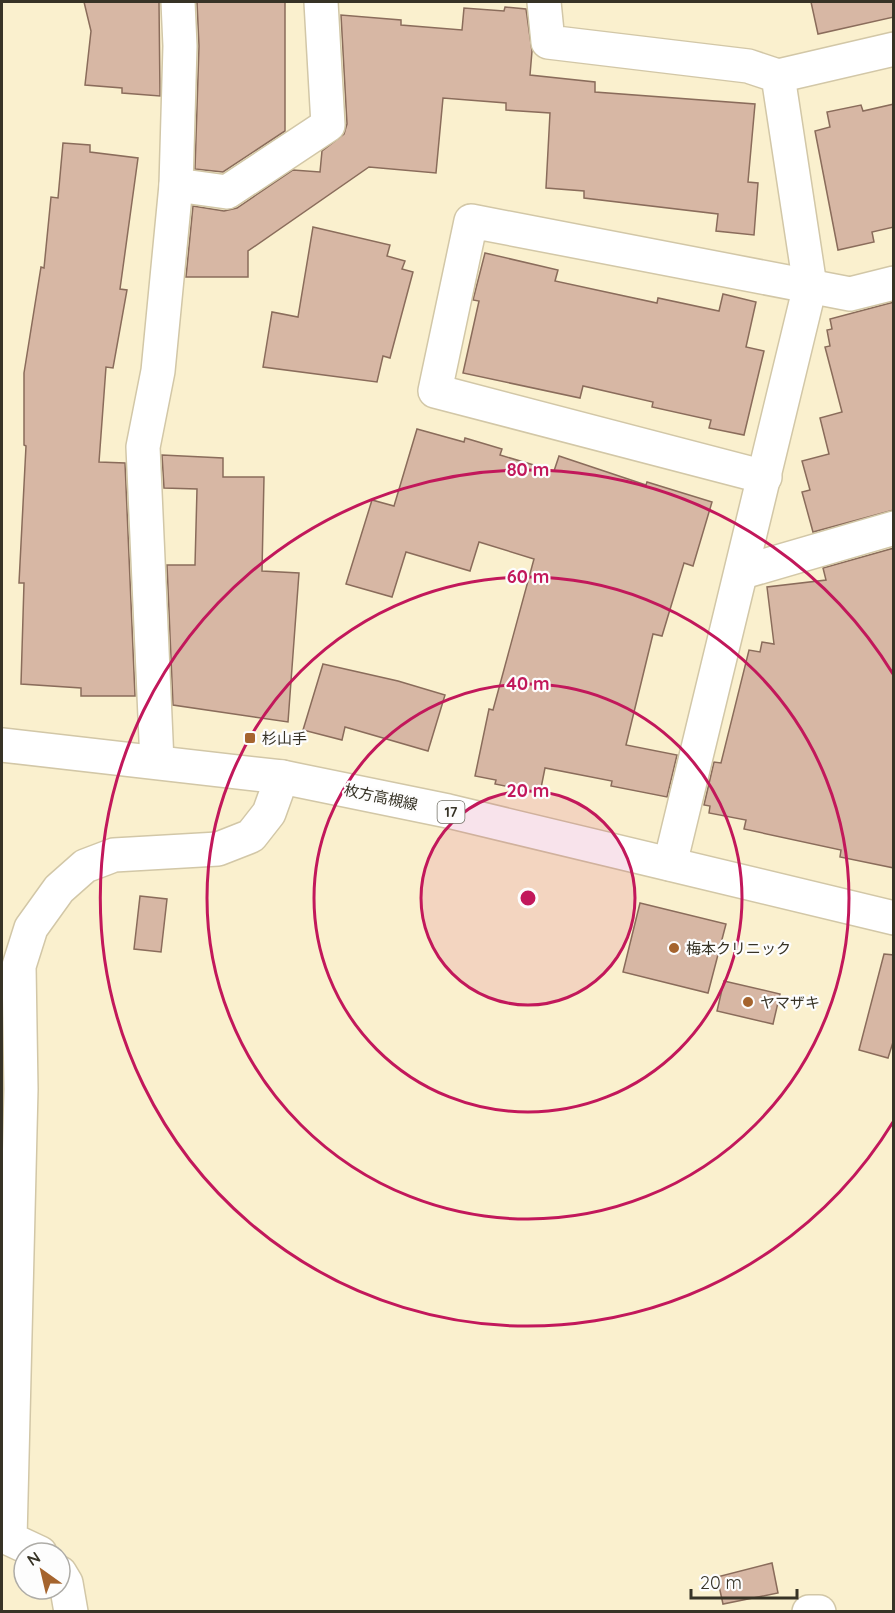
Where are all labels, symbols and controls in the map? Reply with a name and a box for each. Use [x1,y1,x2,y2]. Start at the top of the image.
text: 80 m [507,458,549,481]
text: 60 m [507,565,549,588]
text: 40 m [506,672,550,695]
place label: 杉山手 [262,729,307,748]
marker: 杉山手 [243,731,257,745]
text: 20 m [507,779,549,802]
street label: 枚方高槻線 [342,780,420,814]
road number: 17 [438,801,464,823]
centre of rings [518,888,538,908]
place label: 梅本クリニック [686,939,791,958]
marker: 梅本クリニック [667,941,681,955]
place label: ヤマザキ [760,993,820,1012]
marker: ヤマザキ [741,995,755,1009]
north arrow [12,1541,72,1601]
text: N [23,1547,44,1570]
scale bar [691,1562,798,1600]
text: 20 m [700,1571,742,1594]

